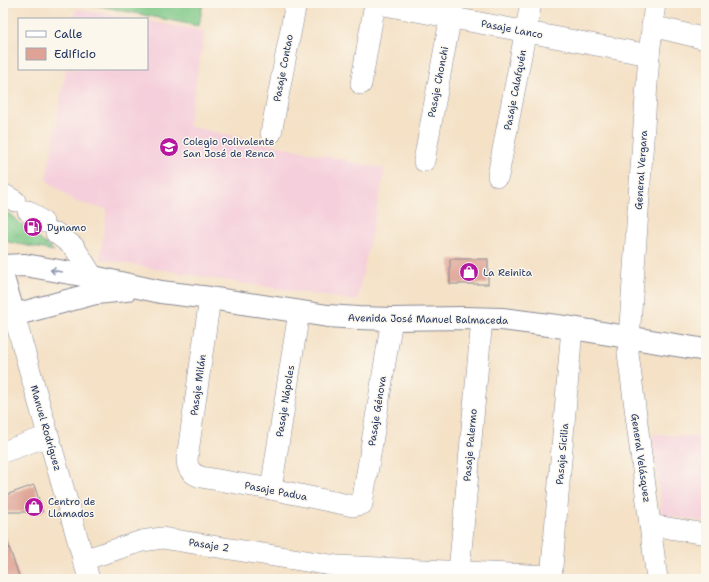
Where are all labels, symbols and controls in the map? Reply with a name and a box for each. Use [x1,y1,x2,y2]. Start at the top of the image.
street label: Pasaje Lanco [480,17,544,41]
legend [18,18,148,70]
text: Calle [54,26,83,42]
street label: Pasaje Contao [270,33,296,103]
street label: Pasaje Chonchi [425,45,451,119]
text: Edificio [54,46,96,62]
street label: Pasaje Calafquén [501,49,529,131]
street label: General Vergara [632,129,650,210]
place label: Colegio Polivalente San José de Renca [183,135,275,160]
school or university icon: Colegio Polivalente San José de Renca [158,136,180,158]
fuel station icon: Dynamo [22,216,44,238]
place label: Dynamo [47,221,86,234]
shop icon: La Reinita [458,261,480,283]
one-way arrow [50,266,63,274]
place label: La Reinita [483,266,533,279]
street label: Avenida José Manuel Balmaceda [348,311,509,327]
street label: Pasaje Milán [187,353,209,417]
street label: Pasaje Nápoles [273,364,297,438]
street label: Pasaje Génova [365,374,389,447]
street label: Manuel Rodríguez [28,384,64,472]
street label: Pasaje Palermo [460,408,480,482]
street label: General Velásquez [628,413,654,503]
street label: Pasaje Sicilia [553,422,571,485]
street label: Pasaje Padua [244,479,309,504]
place label: Centro de Llamados [48,495,96,520]
shop icon: Centro de Llamados [23,496,45,518]
street label: Pasaje 2 [188,535,230,555]

